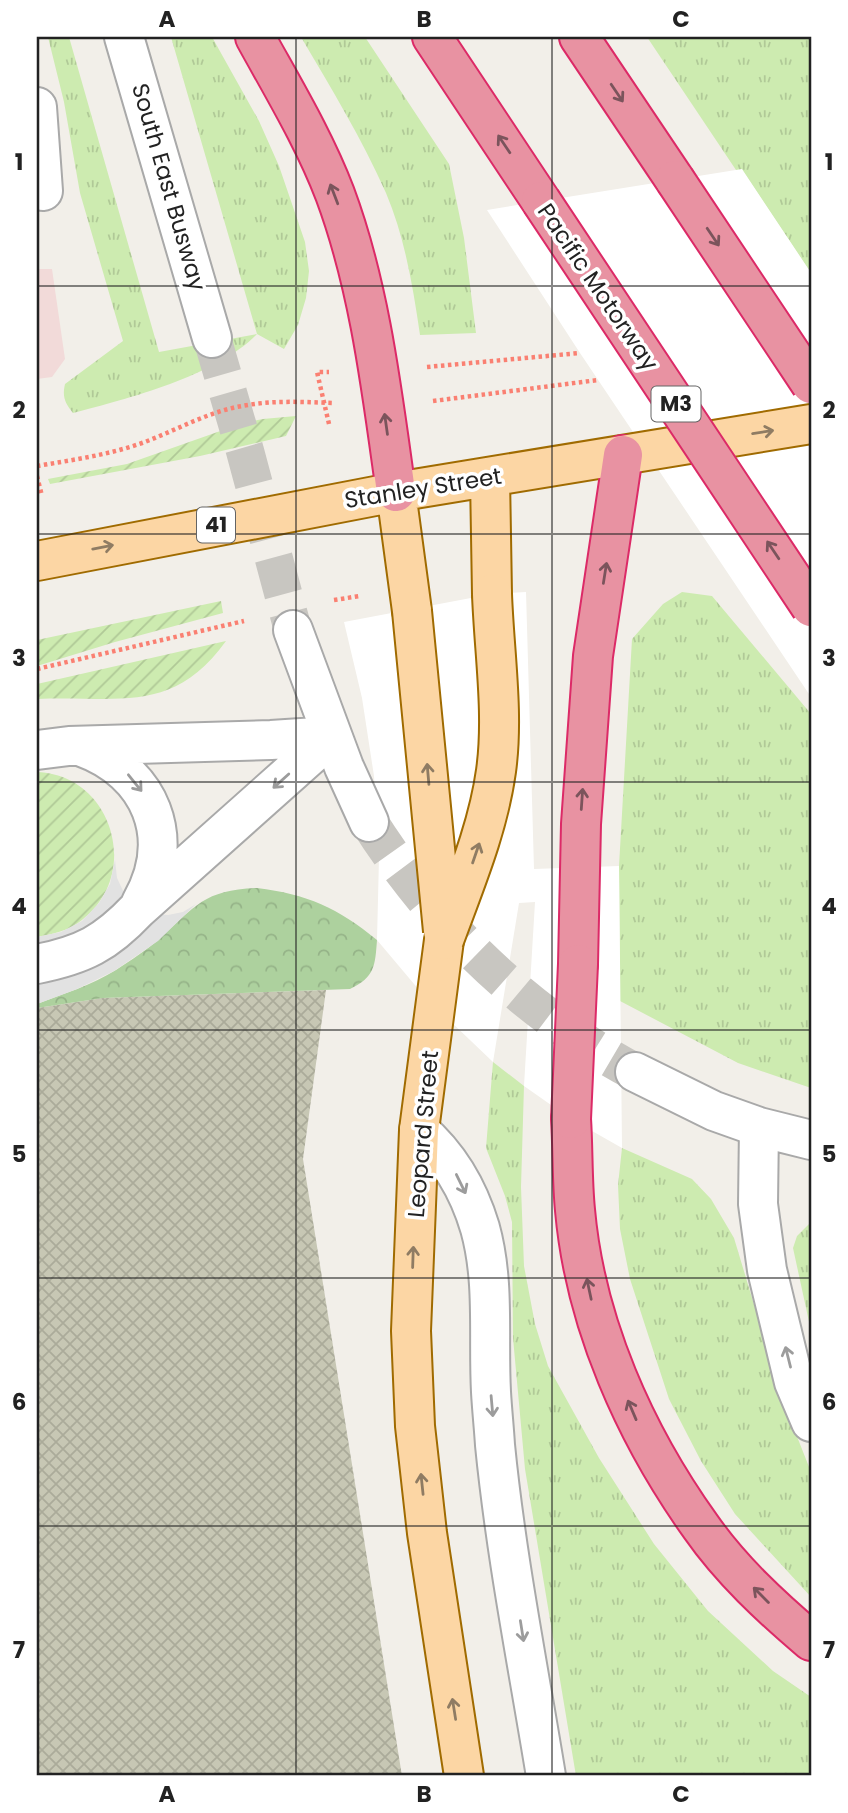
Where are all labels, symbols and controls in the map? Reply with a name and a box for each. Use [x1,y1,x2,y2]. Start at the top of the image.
text: A [159,3,176,35]
text: B [416,3,432,35]
text: C [672,3,690,35]
street label: South East Busway [124,80,214,294]
one-way arrow [610,83,624,103]
one-way arrow [496,135,510,155]
text: 1 [15,146,23,178]
text: 1 [825,146,833,178]
one-way arrow [327,183,339,205]
street label: Pacific Motorway [530,197,666,377]
one-way arrow [706,227,720,246]
road number: M3 [652,386,700,422]
text: 2 [12,394,26,426]
text: 2 [822,394,836,426]
one-way arrow [380,413,393,436]
one-way arrow [751,425,774,438]
street label: Stanley Street [342,460,504,516]
road number: 41 [197,508,235,542]
one-way arrow [91,540,114,553]
one-way arrow [766,541,781,560]
one-way arrow [599,562,612,585]
text: 3 [12,642,26,674]
text: 3 [822,642,836,674]
one-way arrow [421,763,434,786]
one-way arrow [128,773,143,791]
one-way arrow [273,773,291,789]
one-way arrow [576,788,589,811]
one-way arrow [470,842,483,864]
text: 4 [11,890,27,922]
text: 4 [821,890,837,922]
street label: Leopard Street [400,1049,446,1219]
text: 5 [12,1138,26,1170]
text: 5 [822,1138,836,1170]
one-way arrow [455,1173,468,1194]
one-way arrow [407,1245,420,1268]
one-way arrow [582,1278,596,1301]
one-way arrow [781,1347,794,1369]
text: 6 [12,1386,26,1418]
text: 6 [822,1386,836,1418]
one-way arrow [486,1394,499,1417]
one-way arrow [624,1399,637,1421]
one-way arrow [415,1473,428,1495]
one-way arrow [752,1587,769,1604]
one-way arrow [516,1620,529,1642]
text: 7 [13,1634,25,1666]
text: 7 [823,1634,835,1666]
one-way arrow [447,1698,460,1721]
text: A [159,1778,176,1810]
text: B [416,1778,432,1810]
text: C [672,1778,690,1810]

